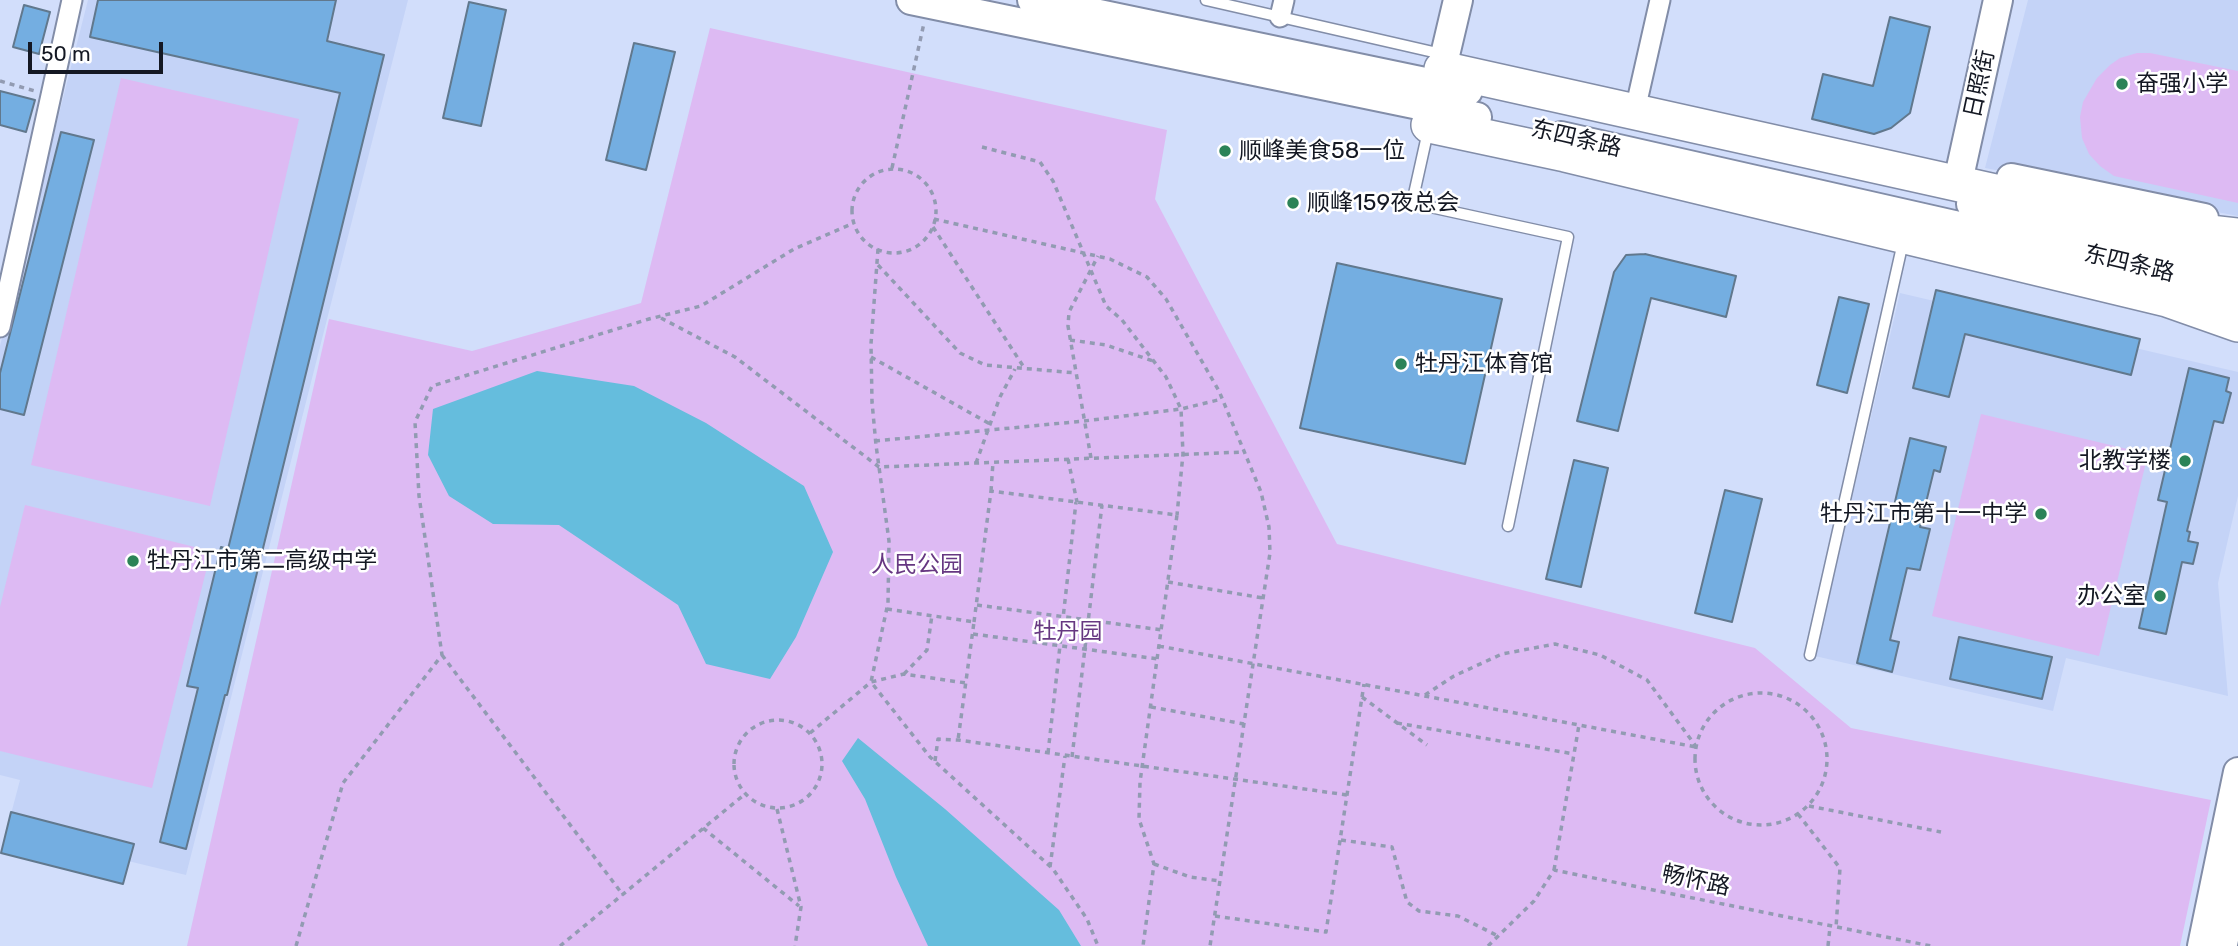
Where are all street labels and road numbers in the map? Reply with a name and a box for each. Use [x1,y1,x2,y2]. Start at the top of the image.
street label: 日照街 [1959,47,2001,121]
street label: 东四条路 [1528,115,1624,163]
street label: 东四条路 [2081,240,2177,288]
street label: 畅怀路 [1659,860,1733,902]

